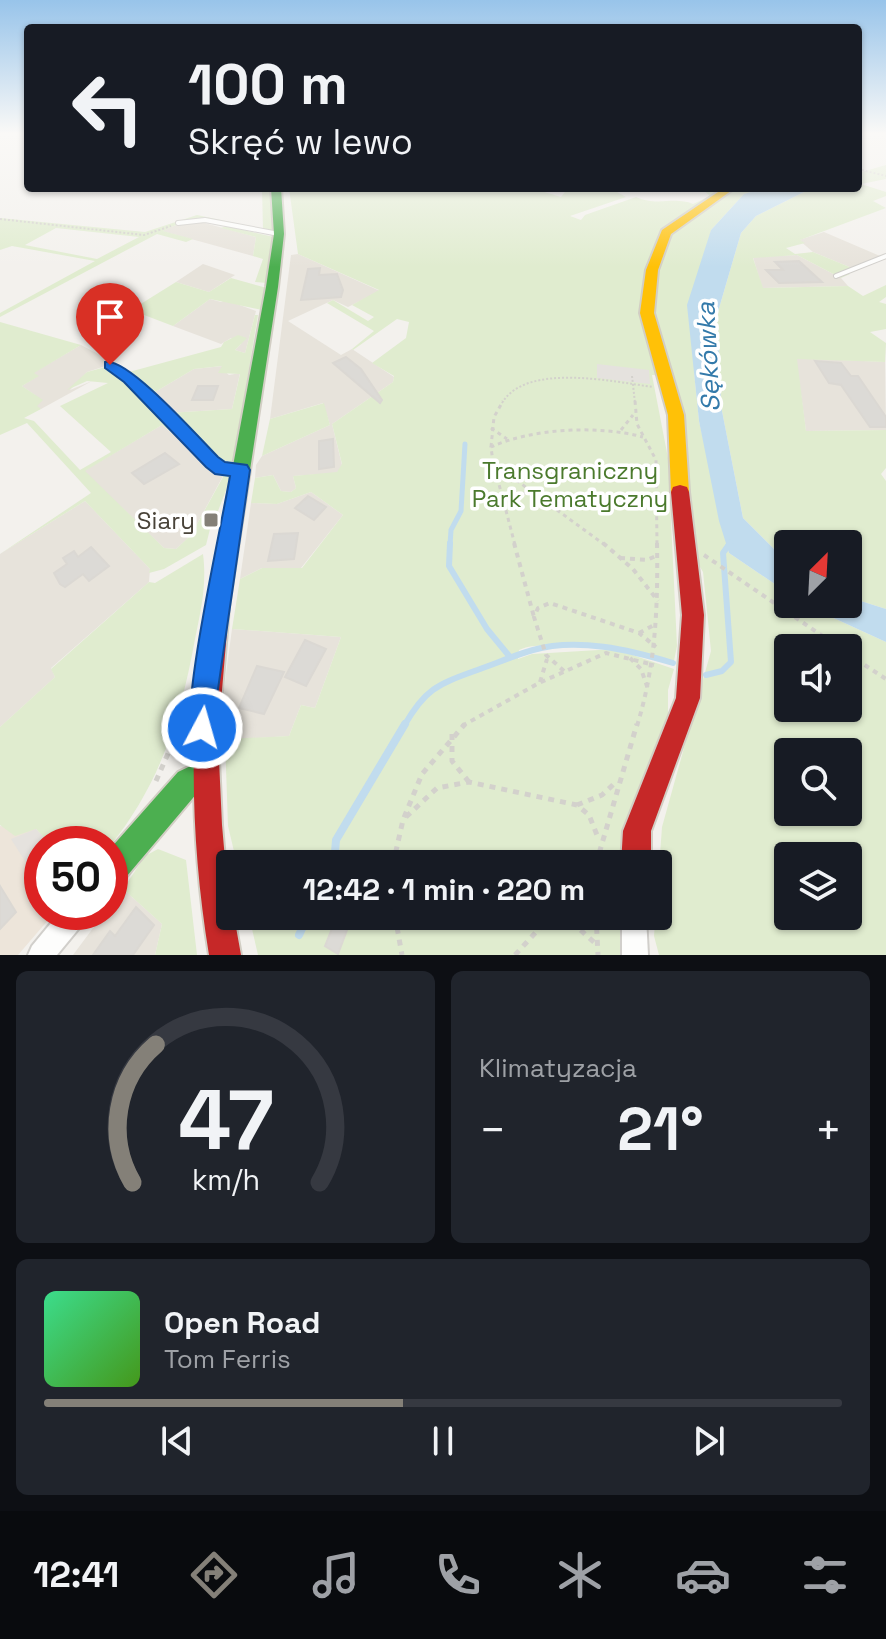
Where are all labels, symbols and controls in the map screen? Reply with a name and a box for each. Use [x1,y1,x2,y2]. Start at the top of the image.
text: 100 m [188,49,348,120]
icon: left [56,56,160,160]
text: Skręć w lewo [188,119,413,165]
pin [76,283,144,365]
icon: arrive [88,295,132,339]
water label: Sękówka [688,300,728,413]
park label: Transgraniczny Park Tematyczny [472,455,668,514]
place label: Siary [137,505,195,536]
marker: Siary [202,511,220,529]
north arrow [774,530,862,618]
map controls [774,530,862,930]
button: sound [774,634,862,722]
position arrow [160,686,244,770]
button: search [774,738,862,826]
speed limit sign: 50 [24,826,128,930]
button: layers [774,842,862,930]
text: 12:42 · 1 min · 220 m [303,870,585,909]
text: Klimatyzacja [479,1051,637,1085]
text: 47 [178,1067,273,1173]
text: 21° [617,1091,704,1168]
text: − [479,1102,506,1158]
text: + [815,1102,842,1158]
text: km/h [191,1162,260,1198]
text: Open Road [164,1303,320,1342]
text: Tom Ferris [164,1342,291,1376]
icon: previous [155,1419,199,1463]
icon: pause [421,1419,465,1463]
icon: next [687,1419,731,1463]
icon: directions [186,1547,242,1603]
icon: music [308,1547,364,1603]
icon: phone [430,1547,486,1603]
icon: climate [552,1547,608,1603]
icon: car [675,1547,731,1603]
icon: filters [797,1547,853,1603]
text: 12:41 [33,1552,119,1598]

